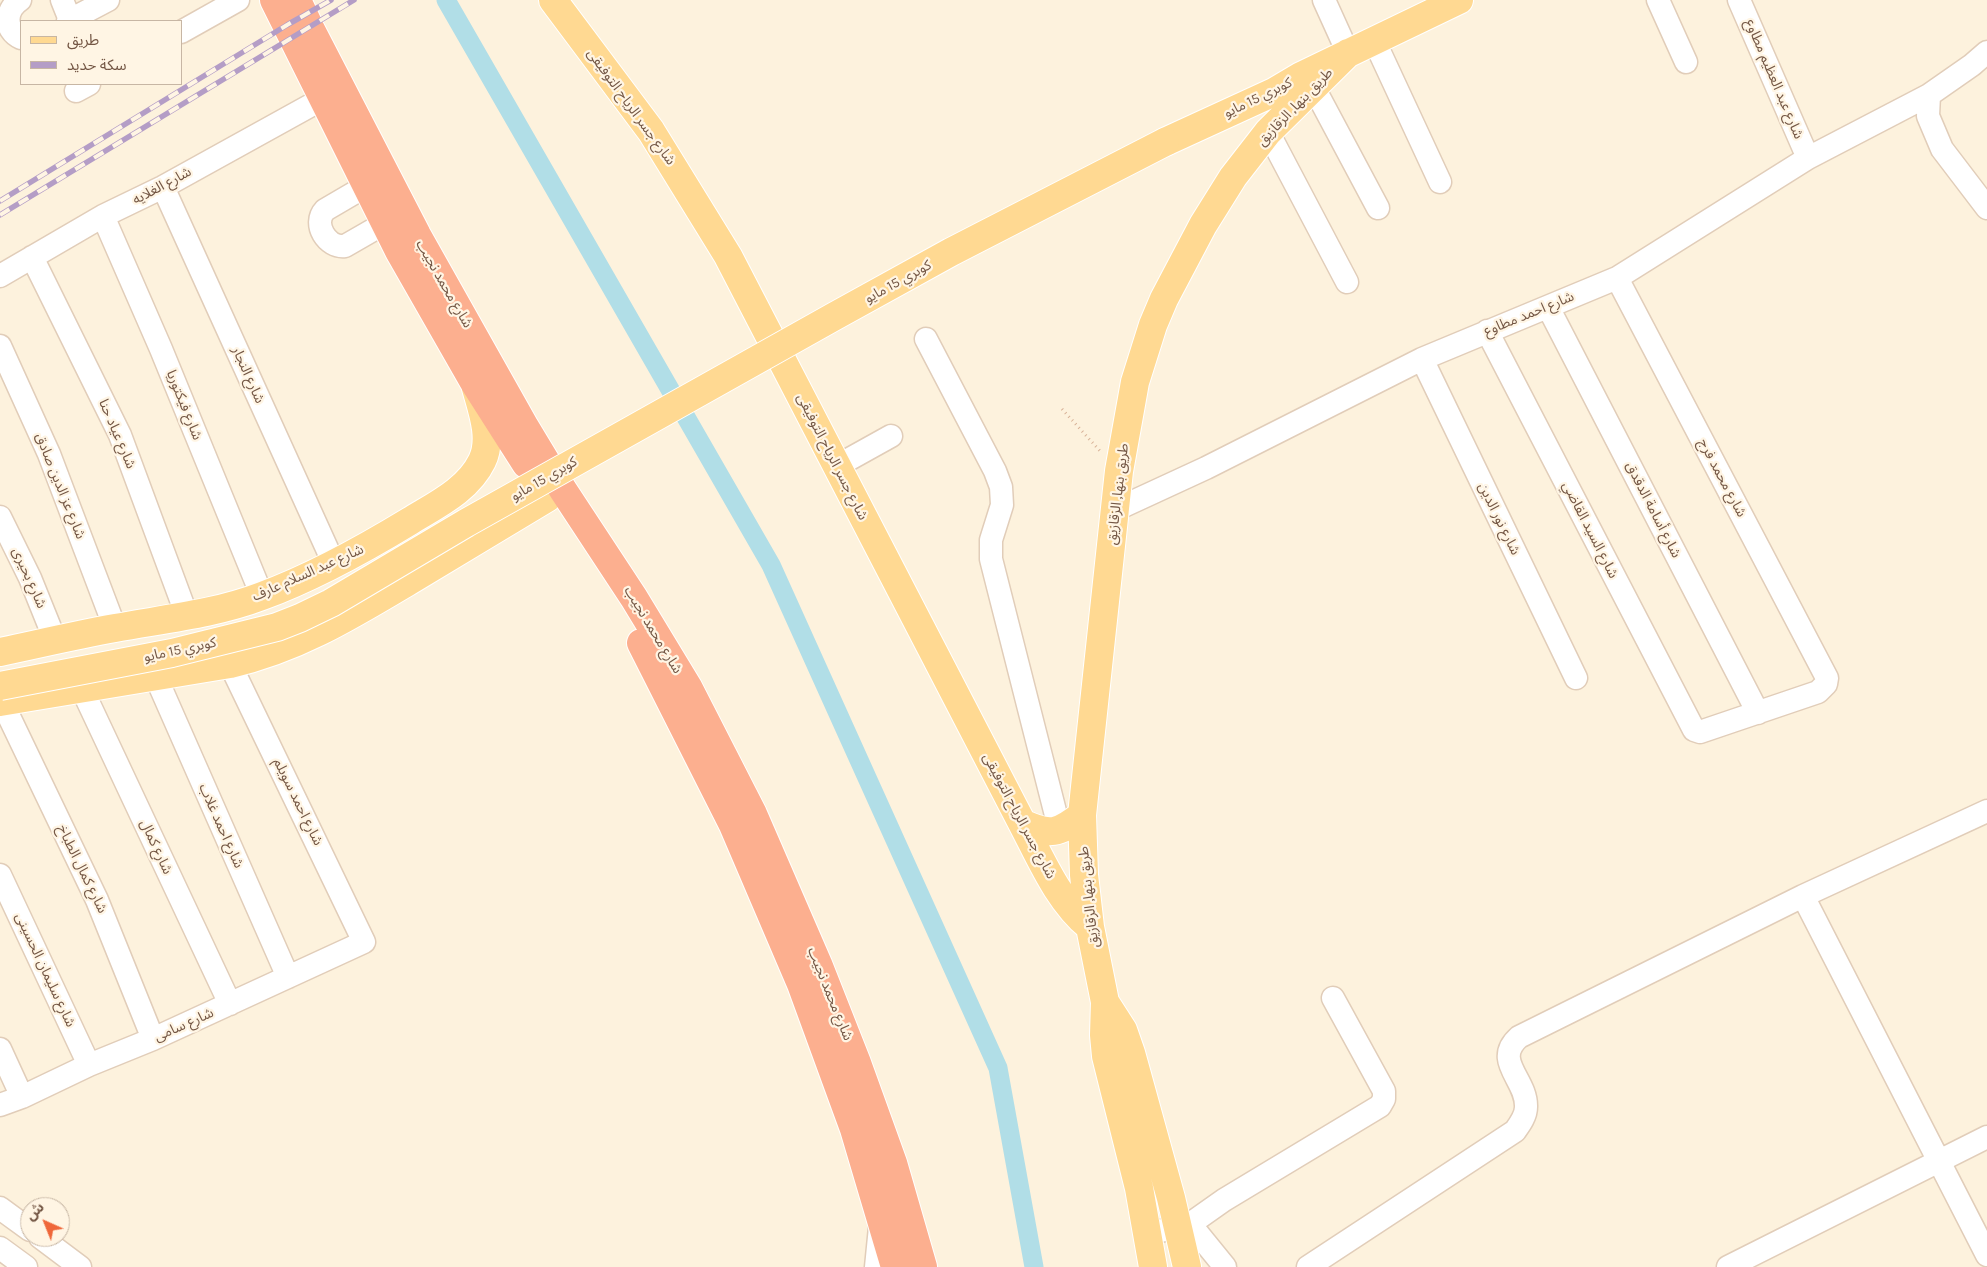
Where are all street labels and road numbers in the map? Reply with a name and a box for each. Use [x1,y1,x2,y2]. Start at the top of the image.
street label: شارع عبد العظيم مطاوع [1741,17,1807,141]
street label: شارع جسر الرياح التوفيقى [583,46,679,168]
street label: طريق بنها, الزقازيق [1254,64,1336,150]
street label: كوبري 15 مايو [1221,74,1295,122]
street label: شارع الغلايه [130,164,194,208]
street label: شارع محمد نجيب [412,237,476,331]
street label: كوبري 15 مايو [862,257,934,307]
street label: شارع احمد مطاوع [1481,288,1577,340]
street label: شارع النجار [228,344,268,406]
street label: شارع فيكتوريا [162,368,206,442]
street label: شارع جسر الرياح التوفيقى [793,391,871,523]
street label: شارع عياد حنا [95,397,139,471]
street label: شارع عز الدين صادق [31,431,89,541]
street label: شارع محمد فرج [1694,436,1750,520]
street label: طريق بنها, الزقازيق [1103,442,1133,546]
street label: كوبري 15 مايو [508,453,580,505]
street label: شارع أسامة الدقدق [1622,459,1684,561]
street label: شارع السيد القاضي [1558,479,1622,581]
street label: شارع نور الدين [1474,480,1524,558]
street label: شارع عبد السلام عارف [250,541,366,605]
street label: شارع بحيرى [8,545,50,611]
street label: شارع محمد نجيب [620,583,686,677]
street label: كوبري 15 مايو [142,634,218,666]
street label: شارع جسر الرياح التوفيقى [979,750,1059,882]
street label: شارع احمد سويلم [270,756,326,848]
street label: شارع احمد غلاب [195,781,247,871]
street label: شارع كمال [136,817,176,877]
street label: شارع كمال الطباخ [53,822,111,916]
street label: طريق بنها, الزقازيق [1075,845,1103,949]
street label: شارع سليمان الحسينى [11,910,79,1030]
street label: شارع محمد نجيب [804,945,856,1043]
street label: شارع سامى [152,1004,216,1046]

